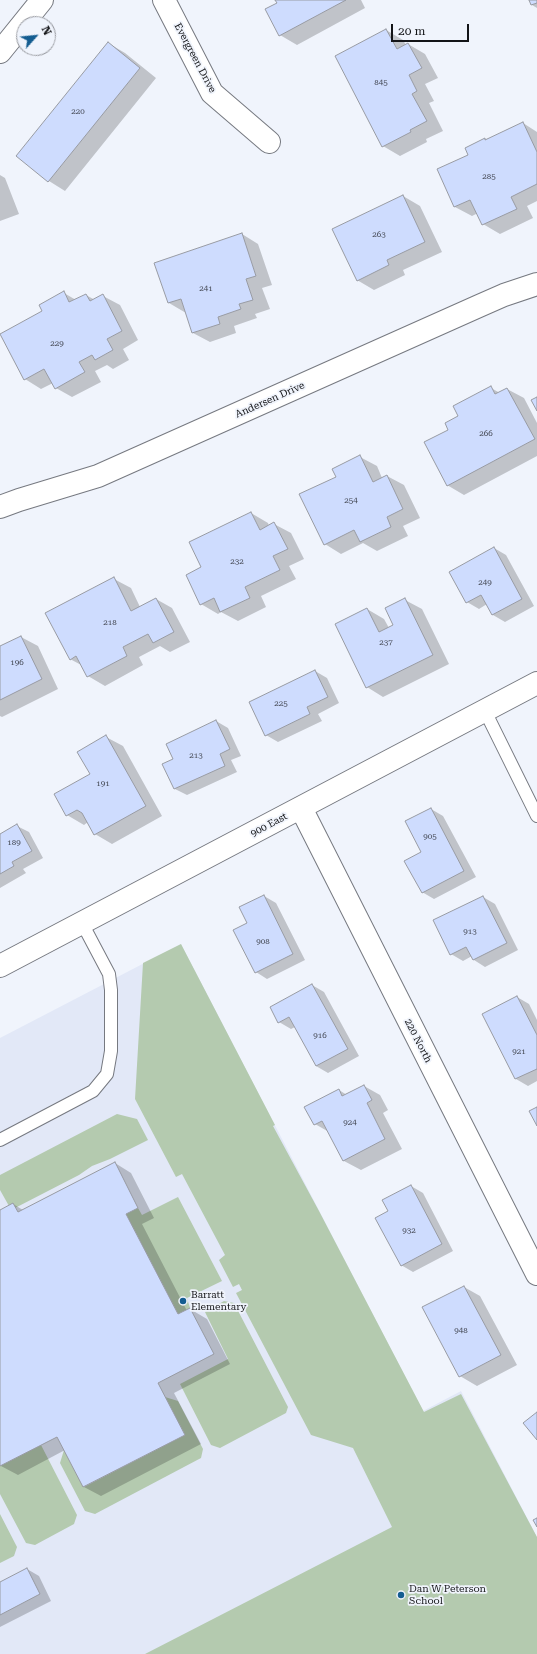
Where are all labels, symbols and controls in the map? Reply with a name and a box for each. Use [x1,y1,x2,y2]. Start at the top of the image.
north arrow [16,16,56,56]
scale bar [393,16,471,42]
street label: Evergreen Drive [172,21,218,95]
text: N [39,24,54,38]
text: 20 m [398,24,425,38]
house number: 845 [374,78,388,88]
house number: 220 [71,107,85,117]
house number: 285 [482,172,496,182]
house number: 263 [372,230,386,240]
house number: 241 [199,284,213,294]
house number: 229 [50,339,64,349]
street label: Andersen Drive [233,379,307,421]
house number: 266 [479,429,493,439]
house number: 254 [344,496,358,506]
house number: 232 [230,557,244,567]
house number: 249 [478,578,492,588]
house number: 218 [103,618,117,628]
house number: 237 [379,638,393,648]
house number: 196 [10,658,24,668]
house number: 225 [274,699,288,709]
house number: 213 [189,751,203,761]
house number: 191 [96,779,110,789]
street label: 900 East [249,810,289,840]
house number: 905 [423,832,437,842]
house number: 189 [7,838,21,848]
house number: 913 [463,927,477,937]
house number: 908 [256,937,270,947]
street label: 220 North [402,1017,434,1065]
house number: 916 [313,1031,327,1041]
house number: 921 [512,1047,526,1057]
house number: 924 [343,1118,357,1128]
house number: 932 [402,1226,416,1236]
place label: Barratt Elementary [191,1289,246,1312]
marker: Barratt Elementary [178,1296,188,1306]
house number: 948 [454,1326,468,1336]
place label: Dan W Peterson School [409,1583,486,1606]
marker: Dan W Peterson School [396,1590,406,1600]

